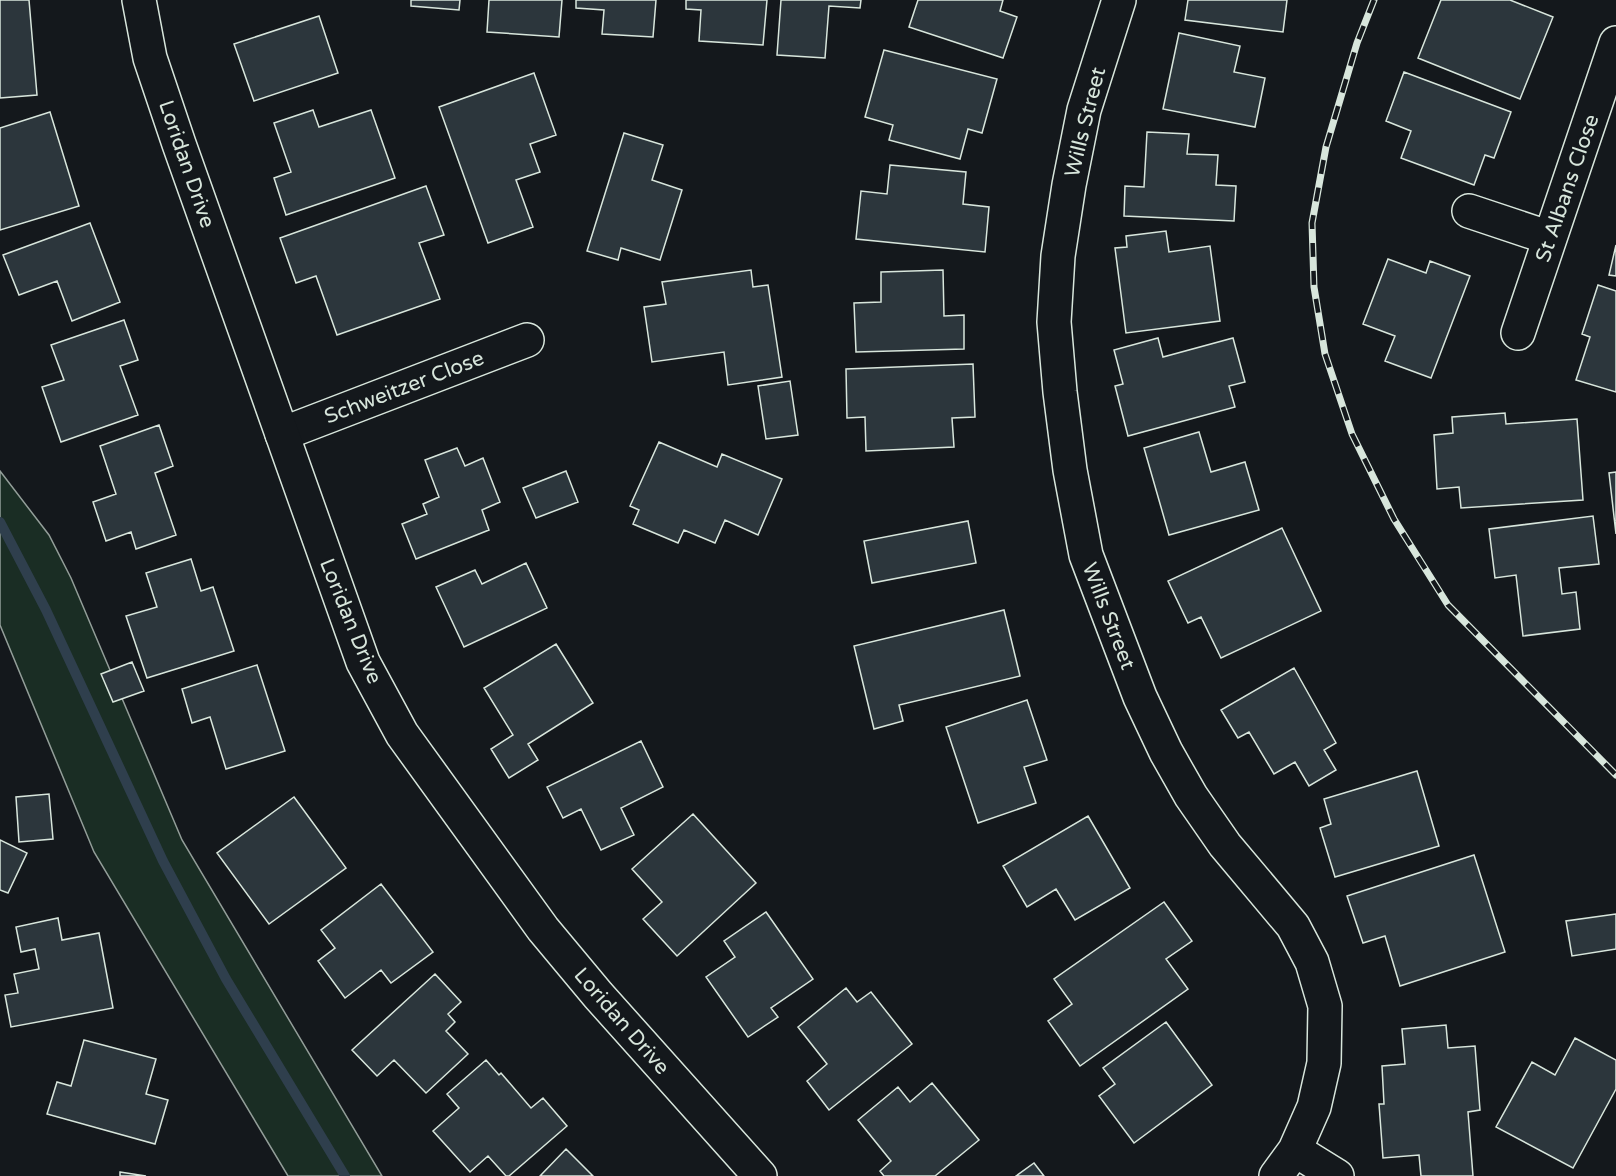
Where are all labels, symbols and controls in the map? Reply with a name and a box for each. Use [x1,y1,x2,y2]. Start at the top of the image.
street label: Wills Street [1060,65,1111,180]
street label: Loridan Drive [153,97,220,231]
street label: St Albans Close [1530,111,1605,265]
street label: Schweitzer Close [321,346,488,429]
street label: Loridan Drive [314,555,387,688]
street label: Wills Street [1077,559,1140,673]
street label: Loridan Drive [569,963,675,1080]

